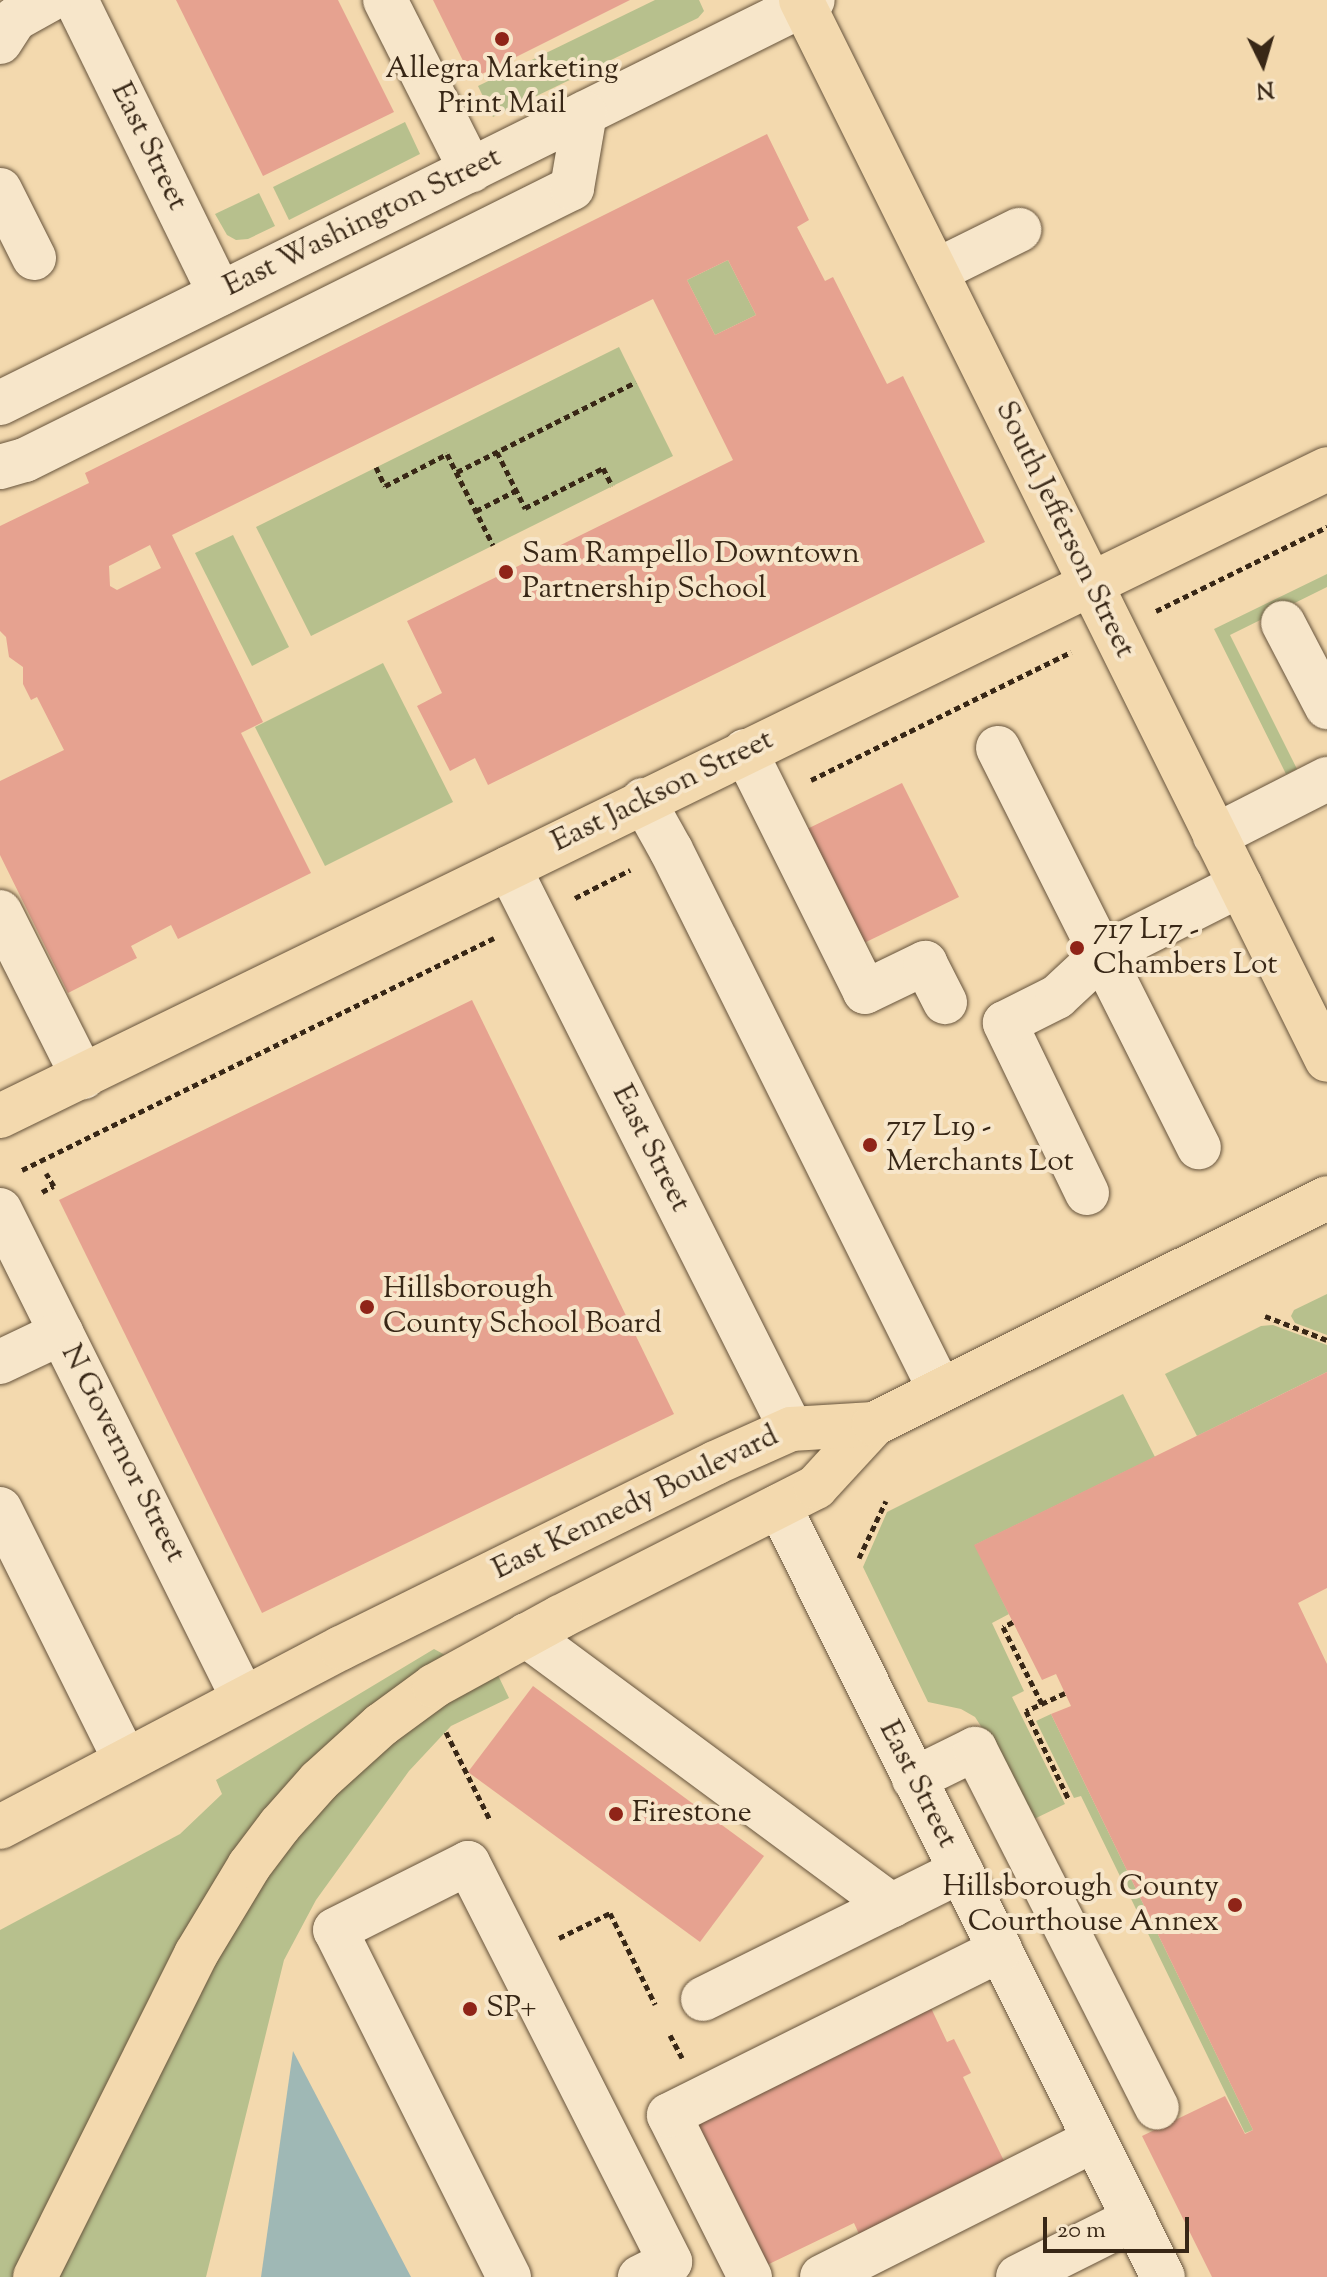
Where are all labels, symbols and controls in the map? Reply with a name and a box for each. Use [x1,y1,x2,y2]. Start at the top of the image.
north arrow [1223,24,1303,104]
marker: Allegra Marketing Print Mail [493,30,511,48]
place label: Allegra Marketing Print Mail [385,52,619,122]
text: N [1255,71,1275,105]
street label: East Street [102,77,194,217]
street label: East Washington Street [218,140,508,306]
street label: South Jefferson Street [986,396,1142,664]
place label: Sam Rampello Downtown Partnership School [522,537,860,608]
marker: Sam Rampello Downtown Partnership School [497,563,515,581]
street label: East Jackson Street [546,723,780,861]
place label: 717 L17 - Chambers Lot [1093,913,1278,984]
marker: 717 L17 - Chambers Lot [1068,939,1086,957]
street label: East Street [603,1079,697,1219]
place label: 717 L19 - Merchants Lot [886,1110,1074,1180]
marker: 717 L19 - Merchants Lot [861,1136,879,1154]
place label: Hillsborough County School Board [383,1272,662,1342]
marker: Hillsborough County School Board [358,1298,376,1316]
street label: N Governor Street [52,1339,192,1569]
street label: East Kennedy Boulevard [487,1419,785,1589]
street label: East Street [870,1715,964,1855]
place label: Firestone [632,1796,752,1832]
marker: Firestone [607,1805,625,1823]
place label: Hillsborough County Courthouse Annex [942,1870,1219,1940]
marker: Hillsborough County Courthouse Annex [1226,1896,1244,1914]
place label: SP+ [486,1991,536,2027]
marker: SP+ [461,2000,479,2018]
scale bar [1047,2201,1193,2251]
text: 20 m [1057,2214,1106,2248]

